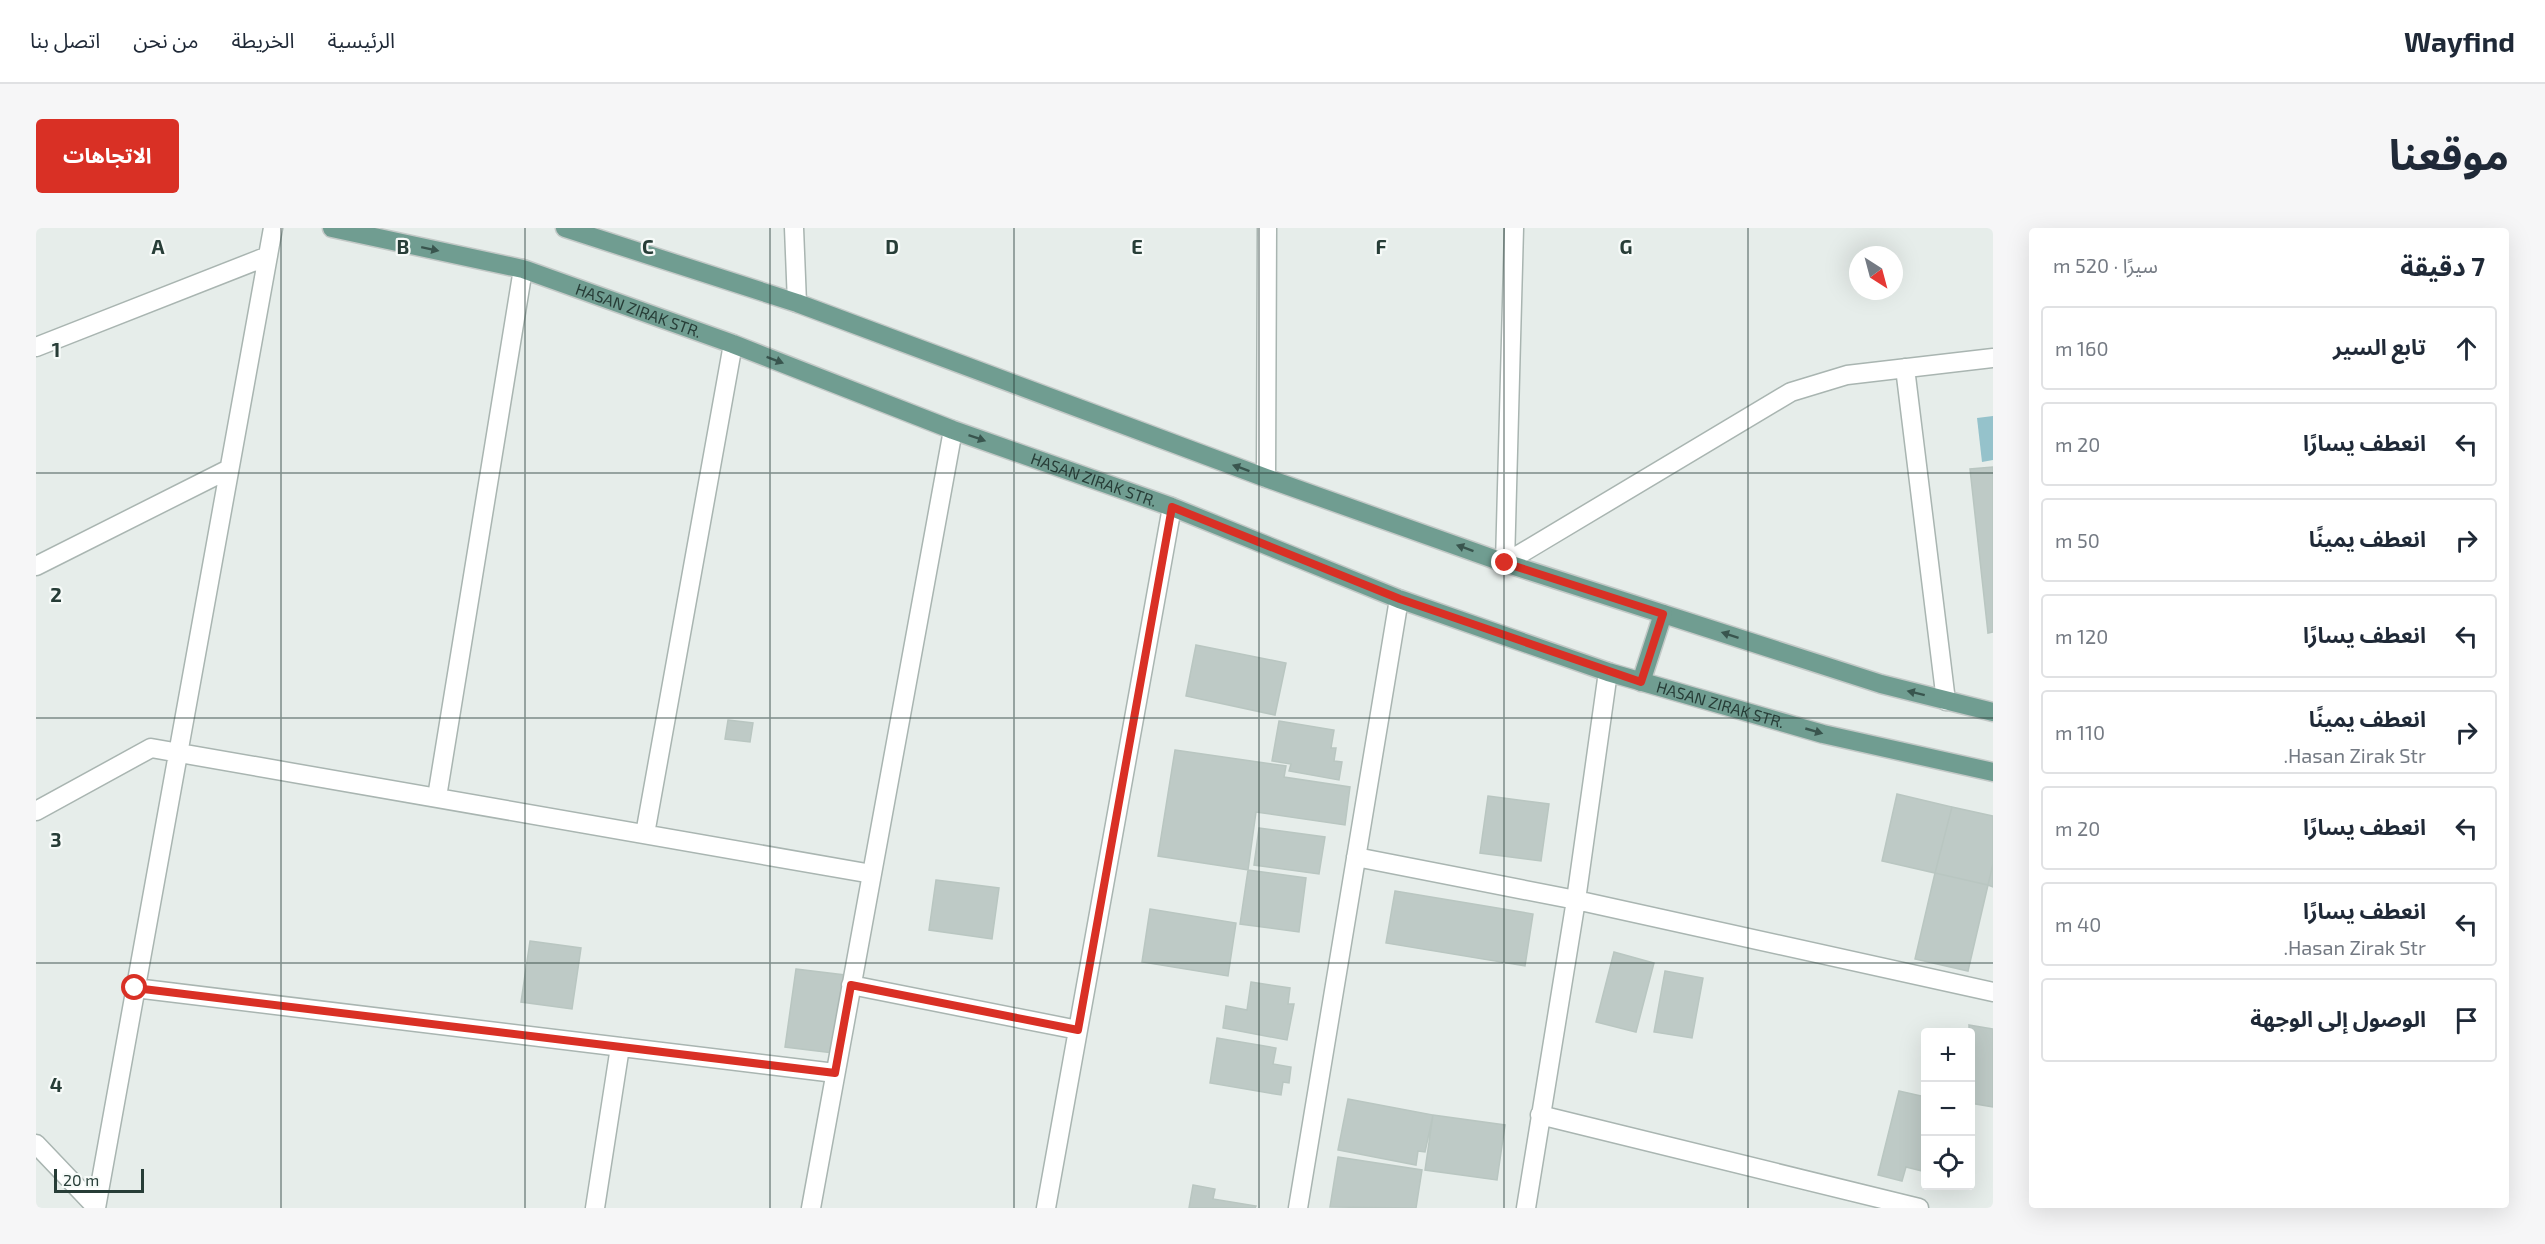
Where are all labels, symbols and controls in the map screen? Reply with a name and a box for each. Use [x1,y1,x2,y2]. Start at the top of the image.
text: Wayfind [2404,24,2515,58]
text: اتصل بنا [30,27,100,52]
text: من نحن [133,27,199,52]
text: الخريطة [232,27,295,52]
text: الرئيسية [328,27,395,52]
button: الاتجاهات [36,119,179,193]
text: موقعنا [2389,128,2509,178]
text: A [151,234,165,258]
text: B [397,234,409,258]
text: C [642,234,654,258]
text: D [885,234,899,258]
text: E [1131,234,1143,258]
text: F [1375,234,1387,258]
text: G [1620,234,1632,258]
one-way arrow [421,245,440,254]
north arrow [1849,246,1903,300]
text: 7 دقيقة [2400,250,2485,281]
text: سيرًا · 520 m [2053,253,2158,277]
street label: HASAN ZIRAK STR. [573,279,704,341]
icon: ahead [2450,332,2483,365]
text: تابع السير [2333,333,2426,359]
text: 160 m [2055,336,2108,360]
text: 1 [52,337,60,361]
one-way arrow [767,356,785,366]
icon: left [2450,428,2483,461]
text: انعطف يسارًا [2303,429,2426,455]
text: 20 m [2055,432,2100,456]
one-way arrow [968,434,986,444]
street label: HASAN ZIRAK STR. [1029,448,1160,510]
one-way arrow [1232,463,1250,473]
icon: right [2450,524,2483,557]
text: انعطف يمينًا [2309,525,2426,551]
text: 50 m [2055,528,2100,552]
one-way arrow [1456,543,1474,553]
route end [1491,549,1517,575]
text: 2 [50,582,62,606]
icon: left [2450,620,2483,653]
text: انعطف يسارًا [2303,621,2426,647]
text: 120 m [2055,624,2108,648]
one-way arrow [1721,630,1739,640]
street label: HASAN ZIRAK STR. [1654,676,1787,731]
one-way arrow [1907,688,1925,698]
text: انعطف يمينًا [2309,705,2426,731]
icon: right [2450,716,2483,749]
text: 110 m [2055,720,2105,744]
one-way arrow [1805,727,1823,737]
text: Hasan Zirak Str. [2283,743,2426,767]
icon: left [2450,812,2483,845]
text: انعطف يسارًا [2303,813,2426,839]
text: 20 m [2055,816,2100,840]
text: 3 [50,827,62,851]
text: انعطف يسارًا [2303,897,2426,923]
icon: left [2450,908,2483,941]
text: 40 m [2055,912,2101,936]
text: Hasan Zirak Str. [2283,935,2426,959]
route start [121,974,147,1000]
icon: arrive [2450,1004,2483,1037]
text: الوصول إلى الوجهة [2250,1005,2426,1031]
map controls [1921,1028,1975,1190]
button: + [1921,1028,1975,1082]
text: 4 [50,1072,63,1096]
button: − [1921,1082,1975,1136]
button: locate [1921,1136,1975,1190]
scale bar [54,1166,144,1194]
text: 20 m [63,1170,99,1189]

